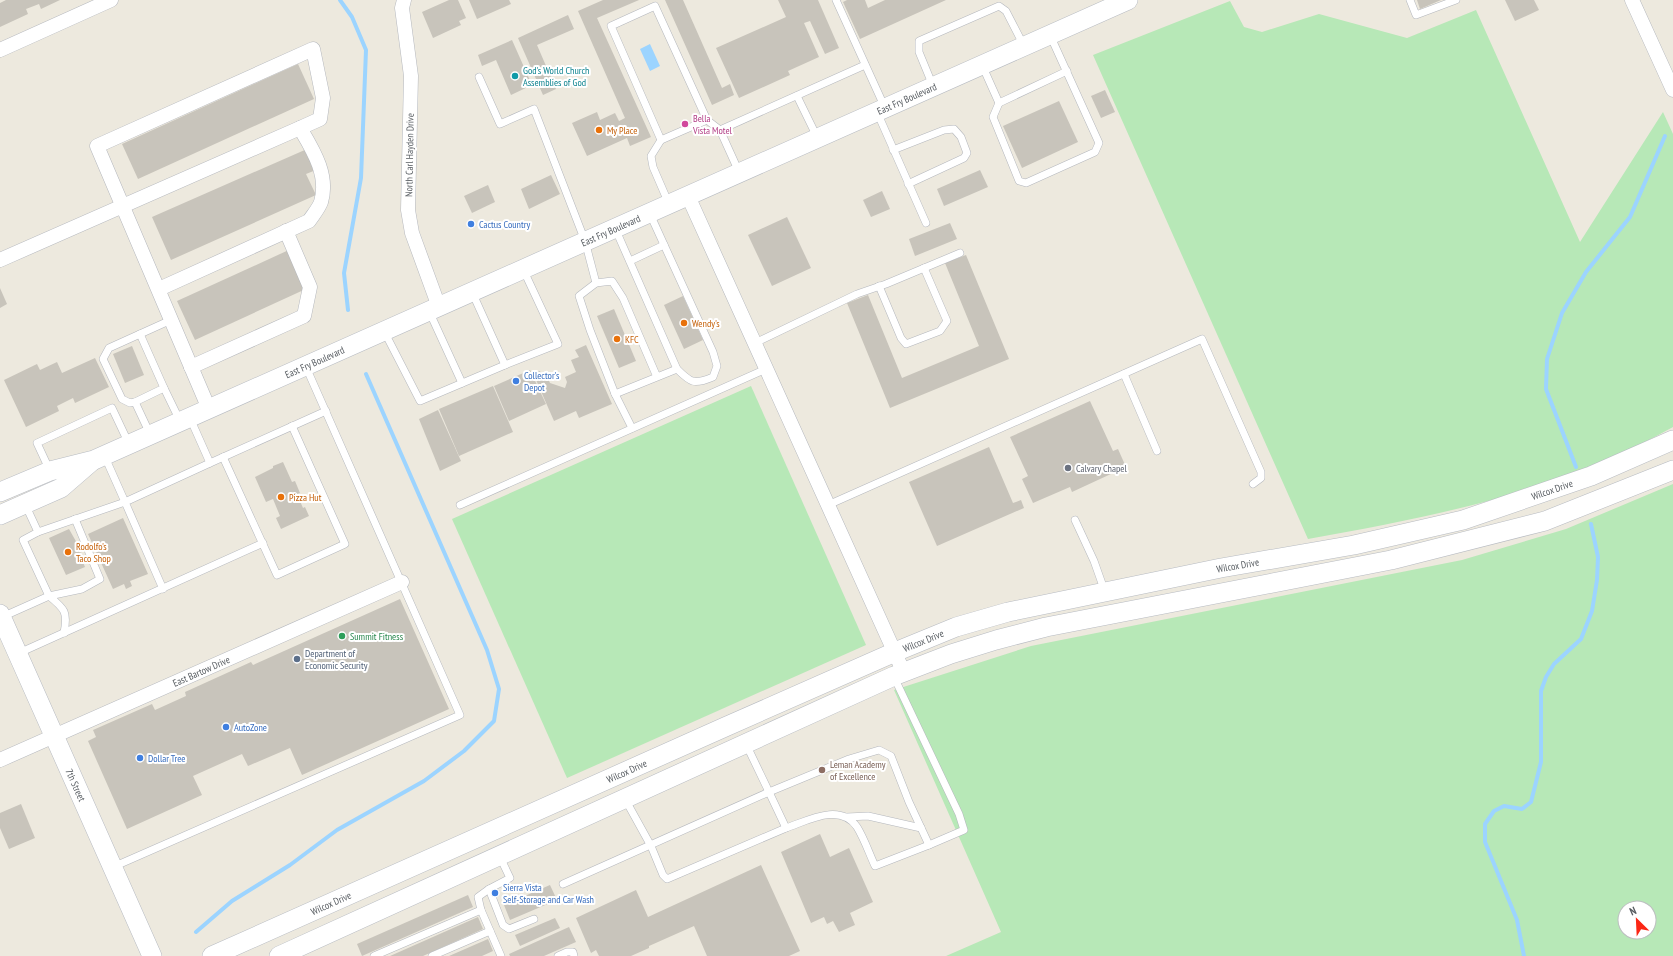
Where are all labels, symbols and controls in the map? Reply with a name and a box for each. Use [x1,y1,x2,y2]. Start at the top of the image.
place label: God's World Church Assemblies of God [523,64,589,89]
marker: God's World Church Assemblies of God [510,71,520,81]
street label: East Fry Boulevard [875,80,939,118]
place label: Bella Vista Motel [692,112,733,137]
street label: North Carl Hayden Drive [402,113,417,197]
marker: Bella Vista Motel [680,119,690,129]
place label: My Place [607,124,637,137]
marker: My Place [594,125,604,135]
street label: East Fry Boulevard [579,212,643,250]
place label: Cactus Country [479,218,530,231]
marker: Cactus Country [466,219,476,229]
place label: Wendy's [692,317,720,330]
marker: Wendy's [679,318,689,328]
place label: KFC [625,333,639,346]
marker: KFC [612,334,622,344]
street label: East Fry Boulevard [283,343,347,381]
place label: Collector's Depot [524,369,560,394]
marker: Collector's Depot [511,376,521,386]
place label: Calvary Chapel [1076,462,1127,475]
marker: Calvary Chapel [1063,463,1073,473]
street label: Wilcox Drive [1530,477,1575,503]
place label: Pizza Hut [289,491,322,504]
marker: Pizza Hut [276,492,286,502]
place label: Rodolfo's Taco Shop [76,540,111,565]
marker: Rodolfo's Taco Shop [63,547,73,557]
street label: Wilcox Drive [1215,556,1260,576]
street label: Wilcox Drive [901,627,946,655]
place label: Summit Fitness [350,630,404,643]
marker: Summit Fitness [337,631,347,641]
place label: Department of Economic Security [305,647,368,672]
street label: East Bartow Drive [171,653,232,690]
marker: Department of Economic Security [292,654,302,664]
place label: AutoZone [234,721,267,734]
marker: AutoZone [221,722,231,732]
place label: Dollar Tree [148,752,185,765]
marker: Dollar Tree [135,753,145,763]
street label: Wilcox Drive [604,757,649,786]
place label: Leman Academy of Excellence [830,758,886,783]
marker: Leman Academy of Excellence [817,765,827,775]
street label: 7th Street [63,767,89,804]
place label: Sierra Vista Self-Storage and Car Wash [503,881,594,906]
marker: Sierra Vista Self-Storage and Car Wash [490,888,500,898]
street label: Wilcox Drive [309,889,353,918]
north arrow [1617,900,1657,940]
text: N [1627,903,1639,918]

